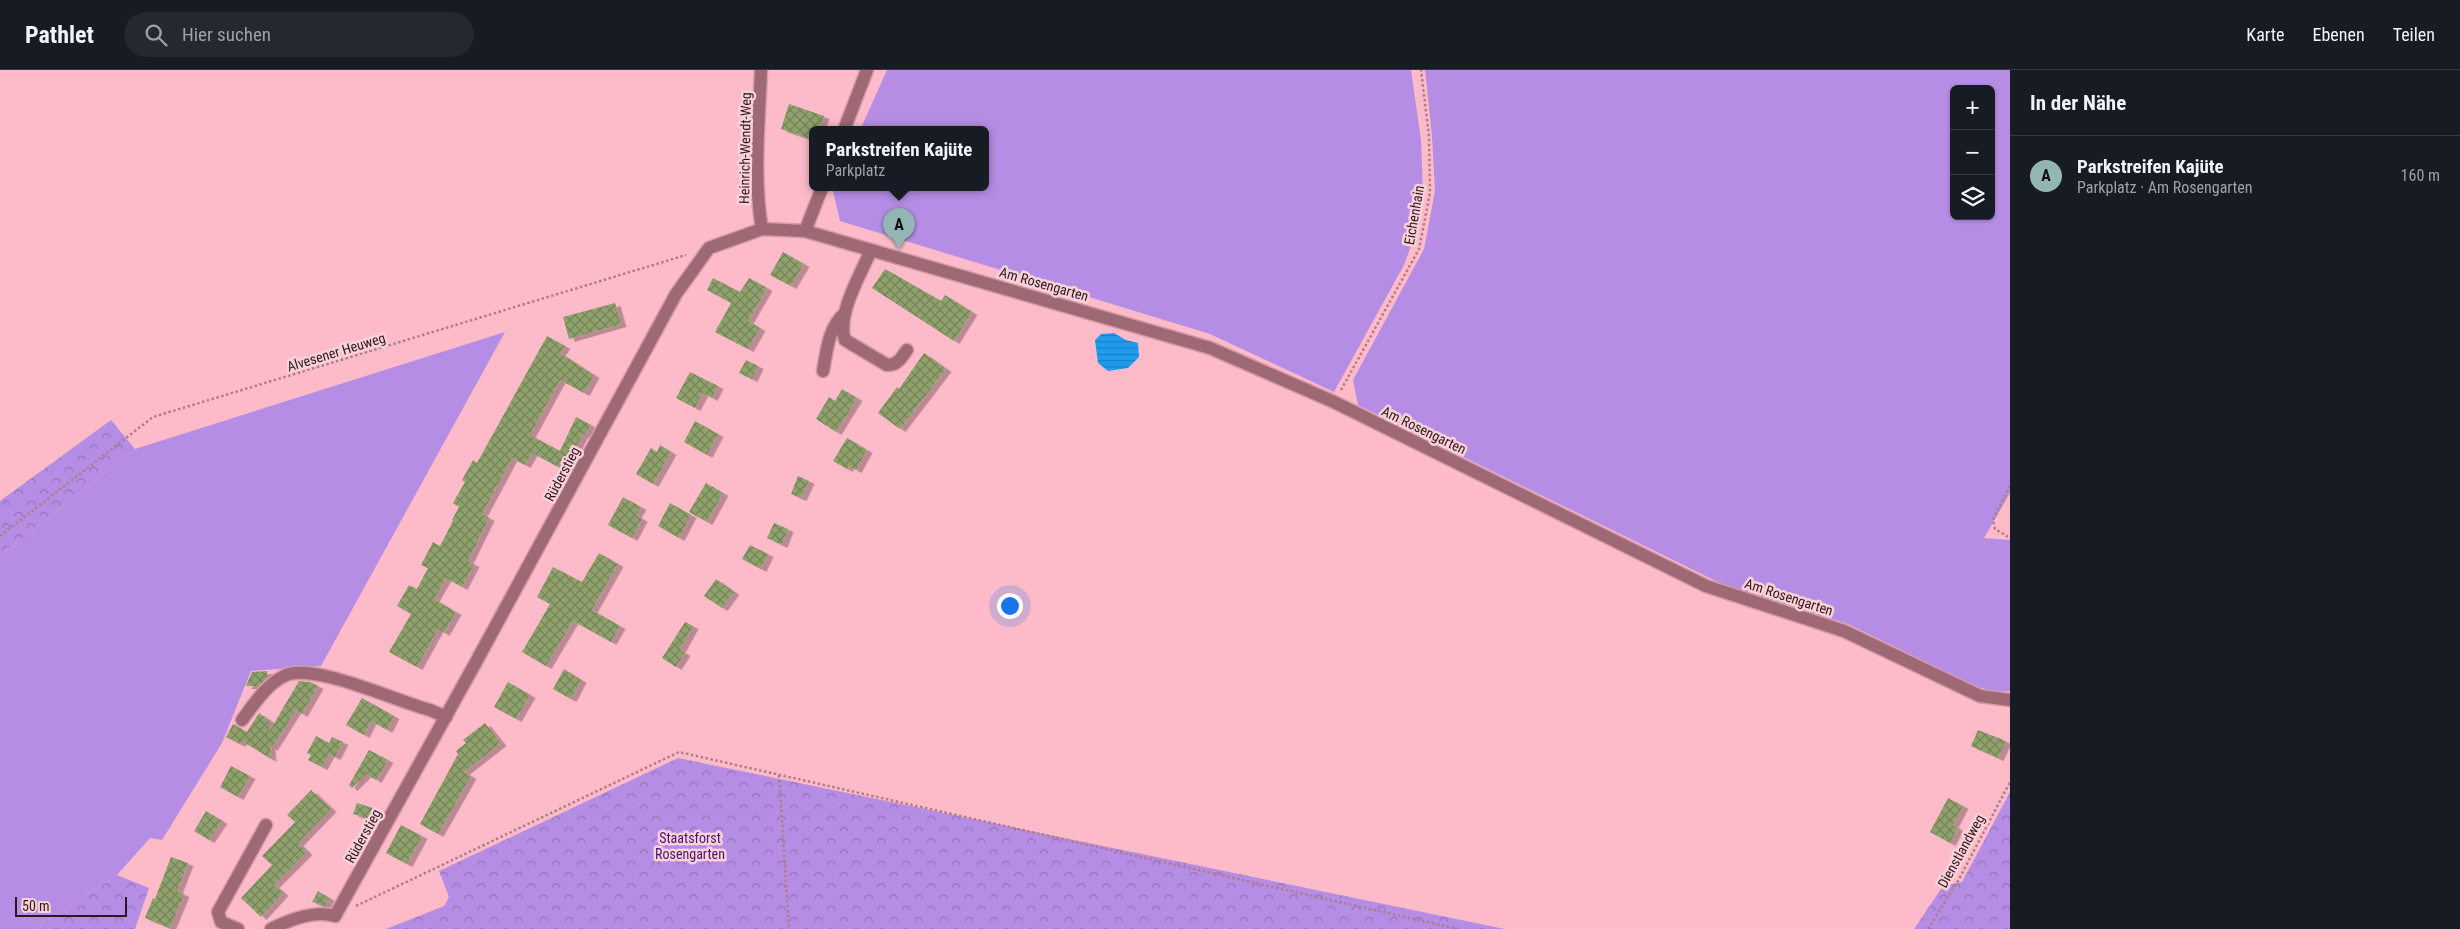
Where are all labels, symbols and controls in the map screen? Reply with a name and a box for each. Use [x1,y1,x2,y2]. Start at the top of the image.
search box [124,12,474,57]
text: Pathlet [25,21,94,49]
icon: search [142,21,170,49]
text: Hier suchen [182,23,271,46]
text: Karte [2246,24,2285,45]
text: Ebenen [2313,24,2365,45]
text: Teilen [2393,24,2435,45]
map controls [1950,85,1995,220]
button: + [1950,85,1995,130]
text: In der Nähe [2030,91,2126,115]
street label: Heinrich-Wendt-Weg [736,92,754,204]
popup [809,126,989,191]
button: − [1950,130,1995,175]
text: Parkstreifen Kajüte [826,138,972,161]
text: Parkstreifen Kajüte [2077,155,2224,178]
text: Parkplatz [826,161,885,180]
text: A [2041,166,2051,185]
text: 160 m [2401,166,2440,185]
button: layers [1950,175,1995,220]
text: Parkplatz · Am Rosengarten [2077,178,2253,197]
street label: Eichenhain [1401,184,1427,246]
pin: A [883,208,915,249]
street label: Am Rosengarten [998,264,1090,304]
street label: Alvesener Heuweg [285,329,387,375]
street label: Am Rosengarten [1379,403,1469,457]
street label: Rüderstieg [541,444,583,504]
street label: Am Rosengarten [1743,575,1835,619]
your location [997,593,1023,619]
street label: Rüderstieg [342,806,384,866]
street label: Dienstlandweg [1934,812,1988,890]
park label: Staatsforst Rosengarten [655,830,725,862]
scale bar [15,894,128,917]
text: 50 m [22,898,50,914]

